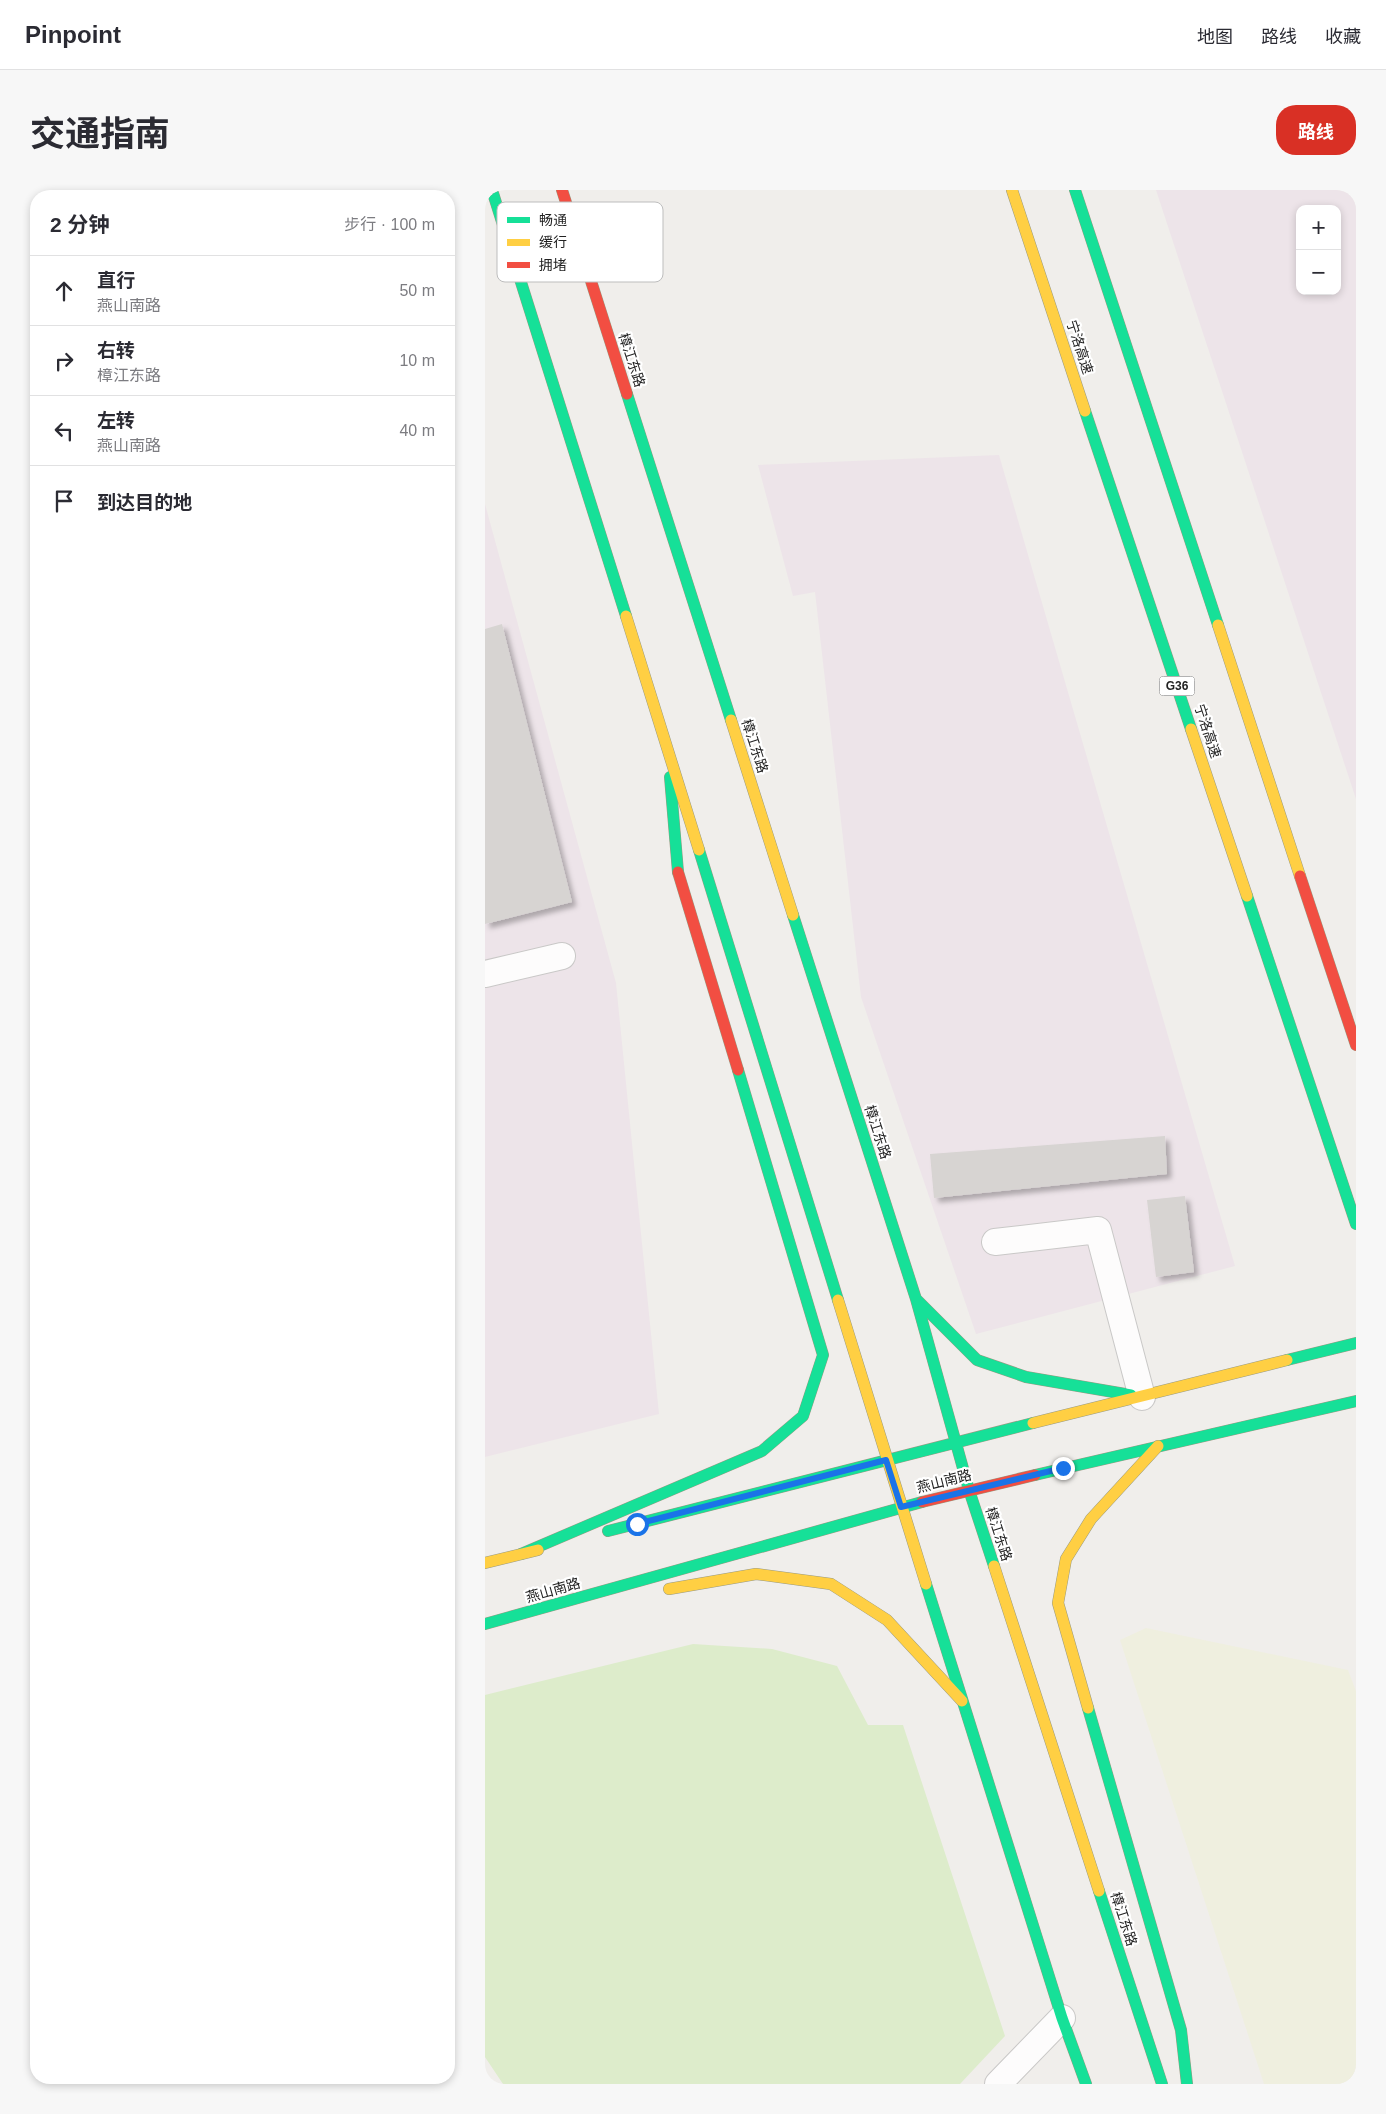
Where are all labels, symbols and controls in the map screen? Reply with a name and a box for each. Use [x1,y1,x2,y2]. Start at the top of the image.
text: Pinpoint [25,21,121,48]
text: 地图 [1197,27,1233,47]
text: 路线 [1261,27,1297,47]
text: 收藏 [1325,27,1361,47]
button: 路线 [1276,105,1356,155]
text: 交通指南 [30,114,170,153]
legend [497,202,663,282]
map controls [1296,205,1341,295]
button: + [1296,205,1341,250]
text: 畅通 [539,212,567,228]
text: 2 分钟 [50,213,110,236]
text: 步行 · 100 m [344,216,435,233]
text: 缓行 [539,234,567,250]
button: − [1296,250,1341,295]
text: 拥堵 [539,257,567,273]
text: 直行 [97,270,135,291]
icon: ahead [50,277,78,305]
text: 50 m [399,282,435,299]
text: 燕山南路 [97,297,161,314]
street label: 宁洛高速 [1064,318,1096,376]
street label: 樟江东路 [616,331,648,389]
text: 右转 [97,340,135,361]
icon: right [50,347,78,375]
text: 10 m [399,352,435,369]
text: 樟江东路 [97,367,161,384]
text: 左转 [97,410,135,431]
icon: left [50,417,78,445]
text: 40 m [399,422,435,439]
text: 燕山南路 [97,437,161,454]
icon: arrive [50,487,78,515]
text: 到达目的地 [97,492,192,513]
road number: G36 [1159,676,1195,696]
street label: 宁洛高速 [1192,702,1224,760]
street label: 樟江东路 [739,717,771,775]
street label: 樟江东路 [862,1103,894,1161]
route end [1052,1457,1075,1480]
street label: 燕山南路 [915,1466,973,1496]
street label: 樟江东路 [983,1505,1015,1563]
route start [626,1513,649,1536]
street label: 燕山南路 [524,1575,582,1605]
street label: 樟江东路 [1108,1890,1140,1948]

